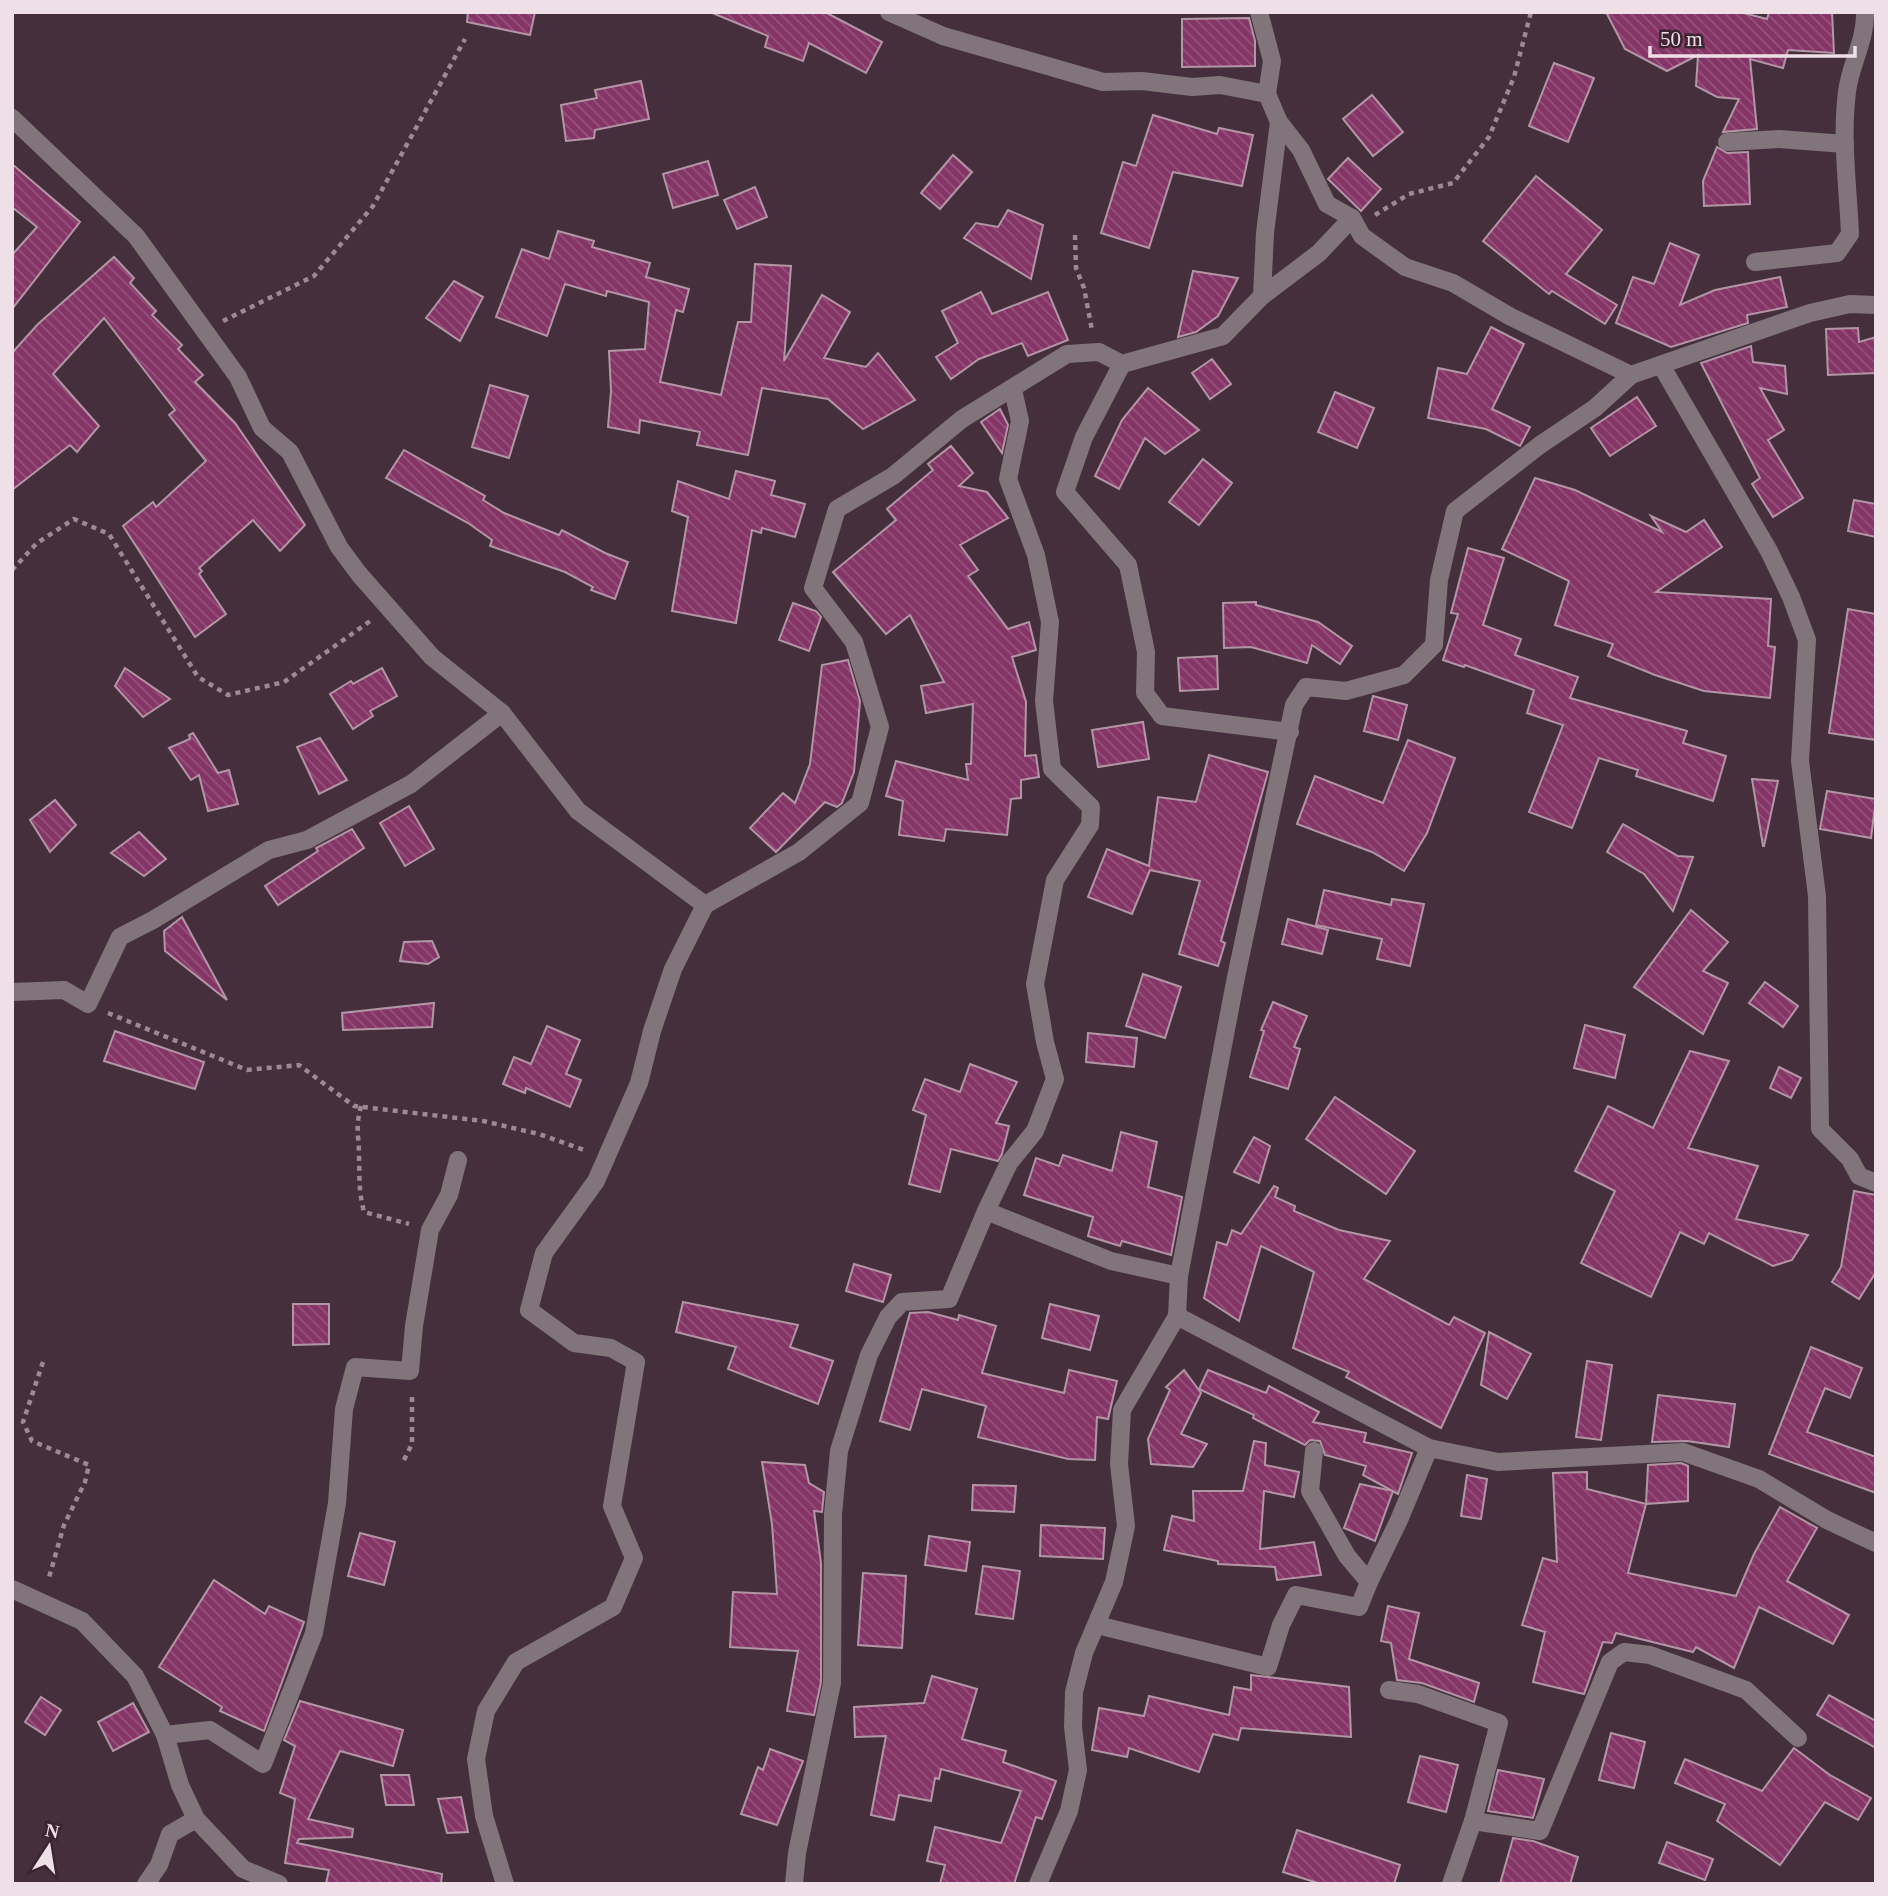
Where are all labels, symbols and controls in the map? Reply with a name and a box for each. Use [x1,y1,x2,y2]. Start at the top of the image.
scale bar [1650,14,1855,58]
text: 50 m [1660,27,1703,51]
north arrow [14,1812,84,1882]
text: N [44,1819,62,1843]

